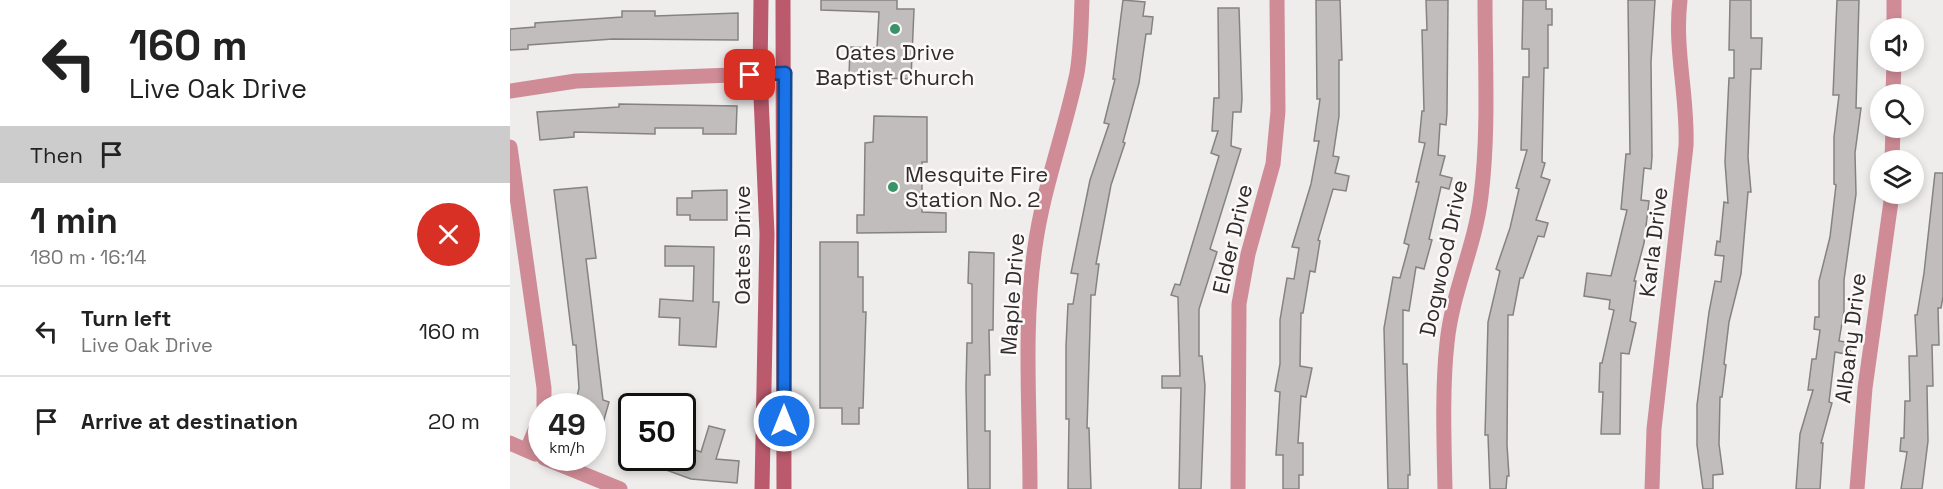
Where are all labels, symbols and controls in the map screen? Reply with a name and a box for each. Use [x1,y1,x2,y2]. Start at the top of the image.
map controls [1870,18,1924,204]
button: sound [1870,18,1924,72]
text: 160 m [129,19,248,72]
marker: Oates Drive Baptist Church [888,22,902,36]
icon: left [30,24,108,102]
place label: Oates Drive Baptist Church [816,38,975,91]
pin [724,49,775,100]
icon: arrive [733,58,766,91]
text: Live Oak Drive [129,71,307,106]
button: search [1870,84,1924,138]
icon: arrive [95,138,128,171]
text: Then [30,141,83,169]
button: layers [1870,150,1924,204]
place label: Mesquite Fire Station No. 2 [905,160,1048,213]
street label: Dogwood Drive [1413,177,1473,339]
marker: Mesquite Fire Station No. 2 [886,180,900,194]
street label: Elder Drive [1206,181,1258,297]
street label: Oates Drive [728,185,756,305]
street label: Karla Drive [1632,185,1674,299]
text: 1 min [30,198,118,244]
button: close [417,203,480,266]
street label: Maple Drive [994,232,1030,356]
text: 180 m · 16:14 [30,244,147,270]
street label: Albany Drive [1828,271,1872,405]
text: Turn left [81,304,171,332]
icon: left [30,315,63,348]
text: 160 m [419,317,480,345]
text: Live Oak Drive [81,332,213,358]
position arrow [752,389,816,453]
speed limit sign: 50 [618,393,696,471]
icon: arrive [30,405,63,438]
text: 49 [548,405,586,444]
text: Arrive at destination [81,407,298,435]
text: 20 m [428,407,480,435]
text: km/h [549,438,585,457]

